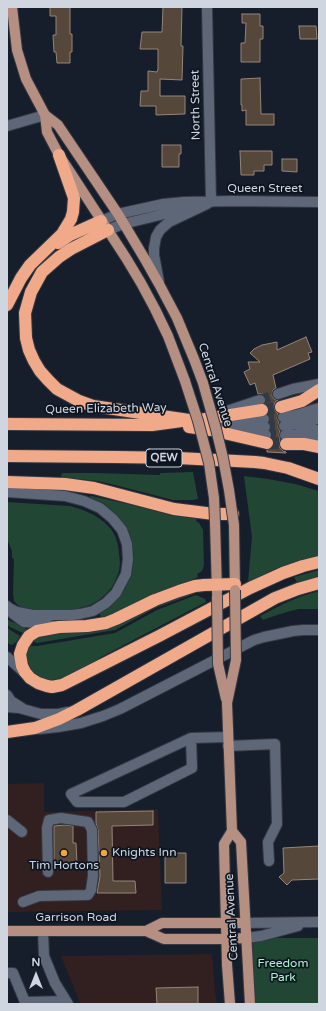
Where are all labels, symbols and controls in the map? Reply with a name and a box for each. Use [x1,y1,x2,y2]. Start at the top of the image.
street label: North Street [188,70,204,140]
street label: Queen Street [227,182,303,196]
street label: Central Avenue [195,341,235,429]
street label: Queen Elizabeth Way [45,401,167,417]
road number: QEW [146,449,182,467]
place label: Knights Inn [112,846,176,860]
marker: Tim Hortons [59,848,69,858]
marker: Knights Inn [99,848,109,858]
place label: Tim Hortons [29,859,99,873]
street label: Central Avenue [223,873,241,961]
street label: Garrison Road [35,911,117,925]
north arrow [16,955,56,995]
text: N [32,956,40,969]
park label: Freedom Park [258,957,308,985]

